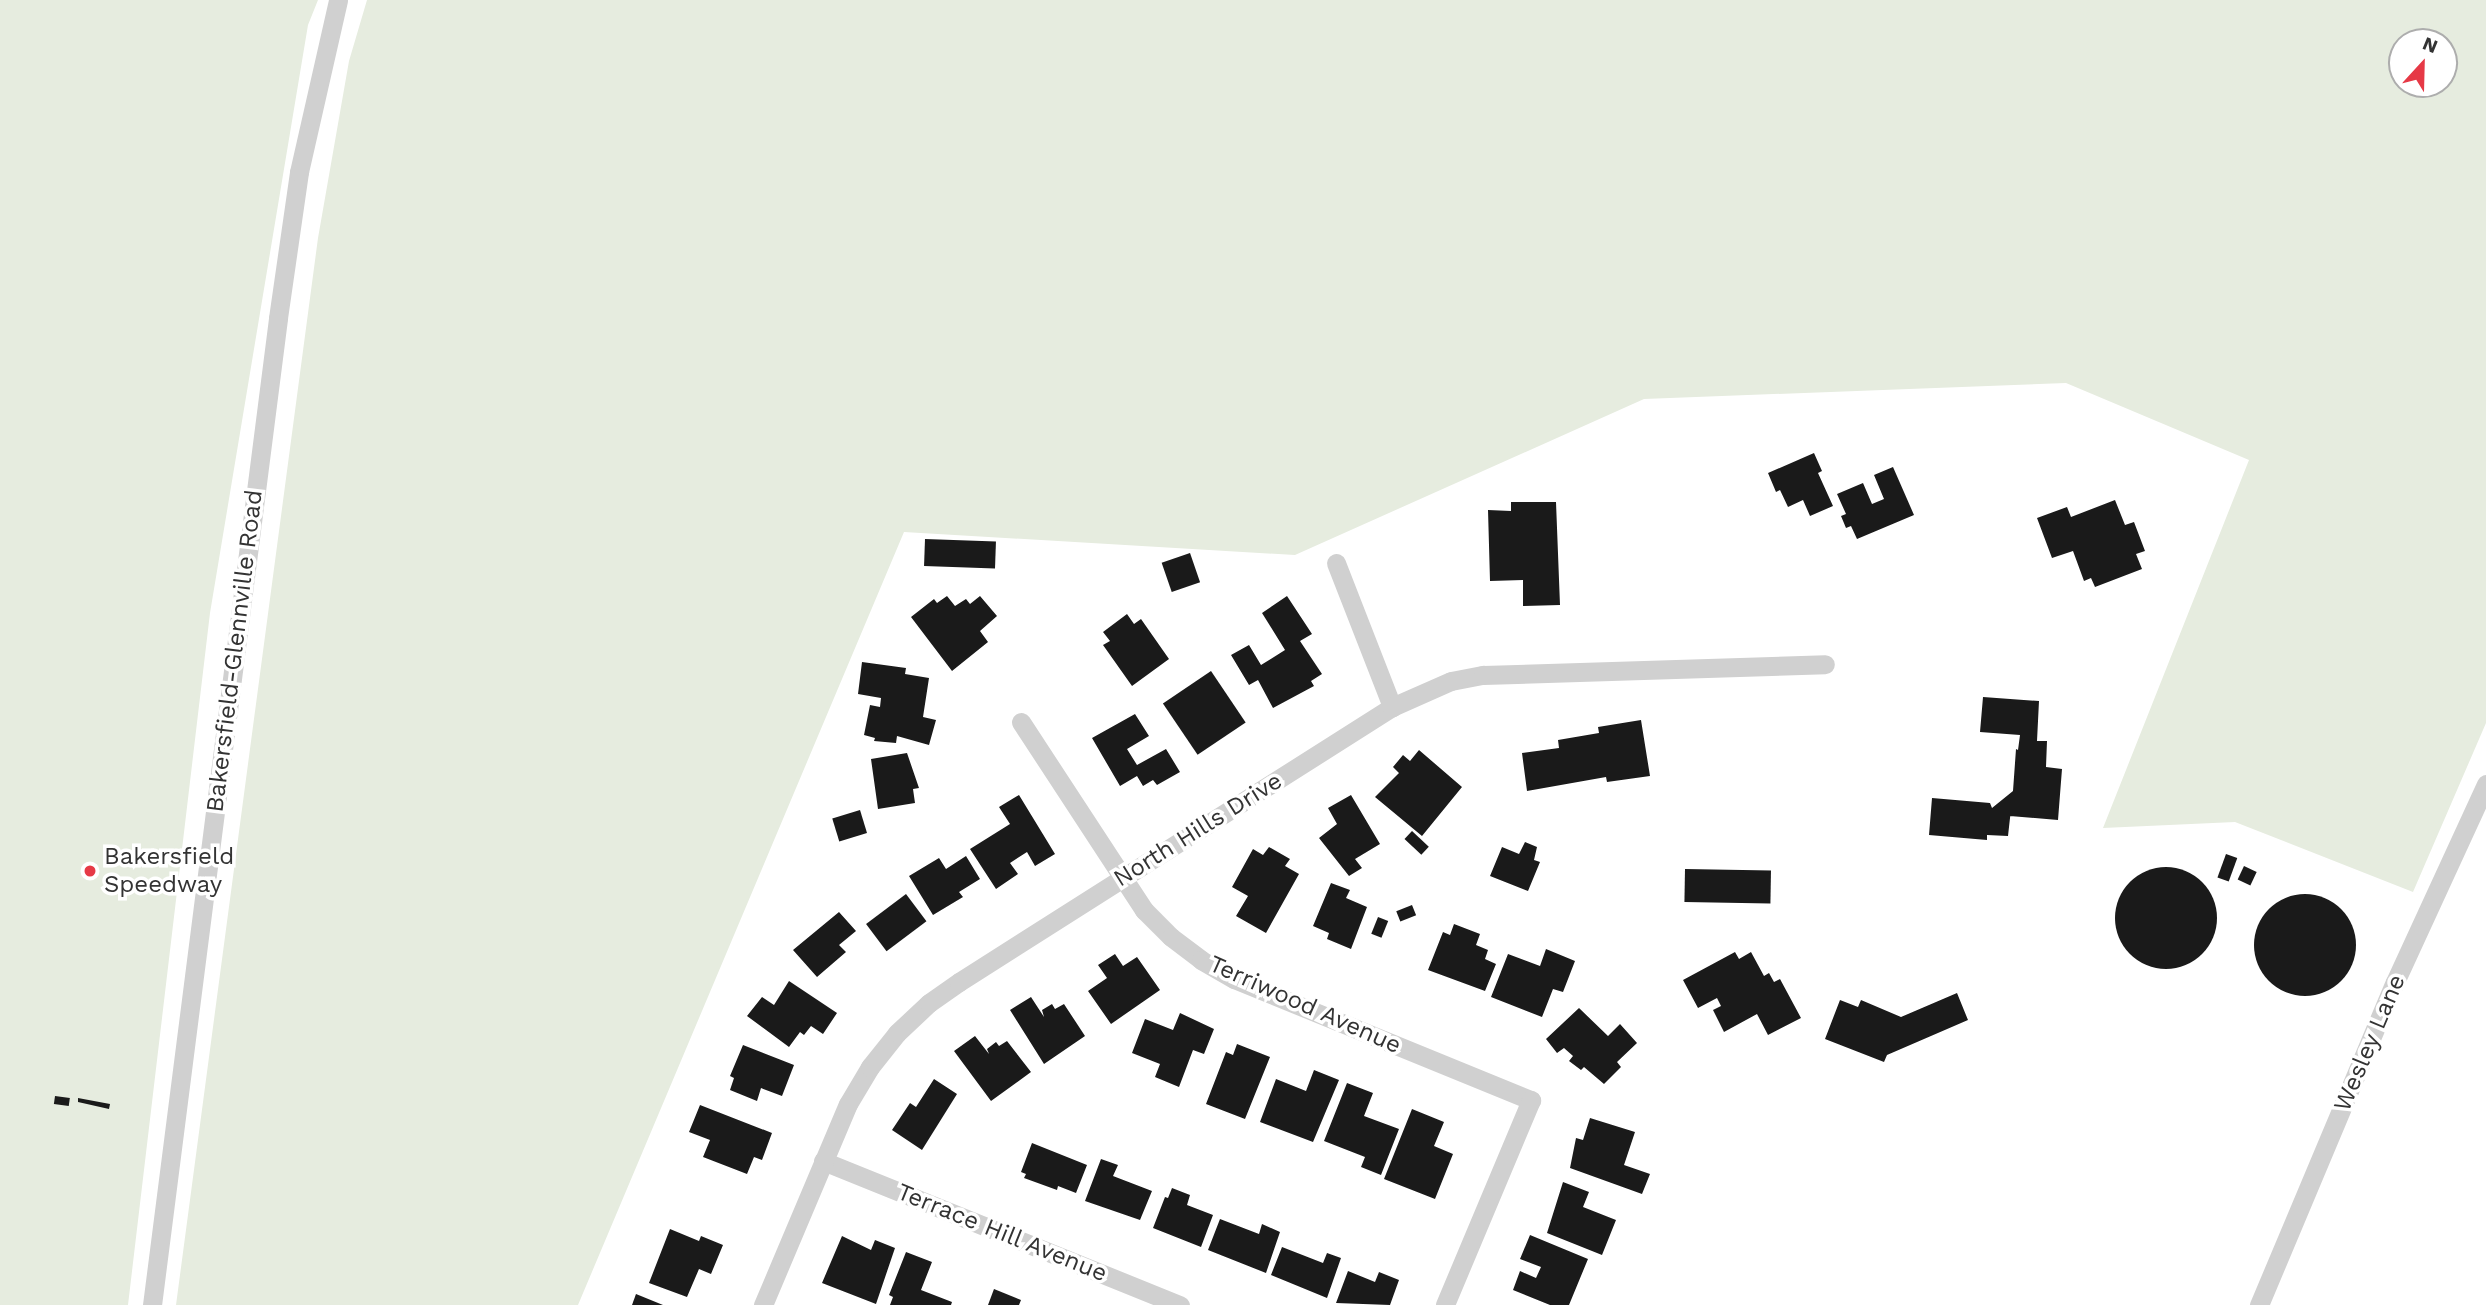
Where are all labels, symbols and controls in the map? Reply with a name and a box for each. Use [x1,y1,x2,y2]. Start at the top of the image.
north arrow [2388,28,2458,98]
text: N [2419,32,2441,58]
street label: Bakersfield-Glennville Road [201,488,269,814]
street label: North Hills Drive [1108,767,1288,893]
place label: Bakersfield Speedway [104,843,234,899]
marker: Bakersfield Speedway [82,863,98,879]
street label: Terriwood Avenue [1204,949,1406,1061]
street label: Wesley Lane [2328,970,2412,1116]
street label: Terrace Hill Avenue [892,1177,1112,1289]

